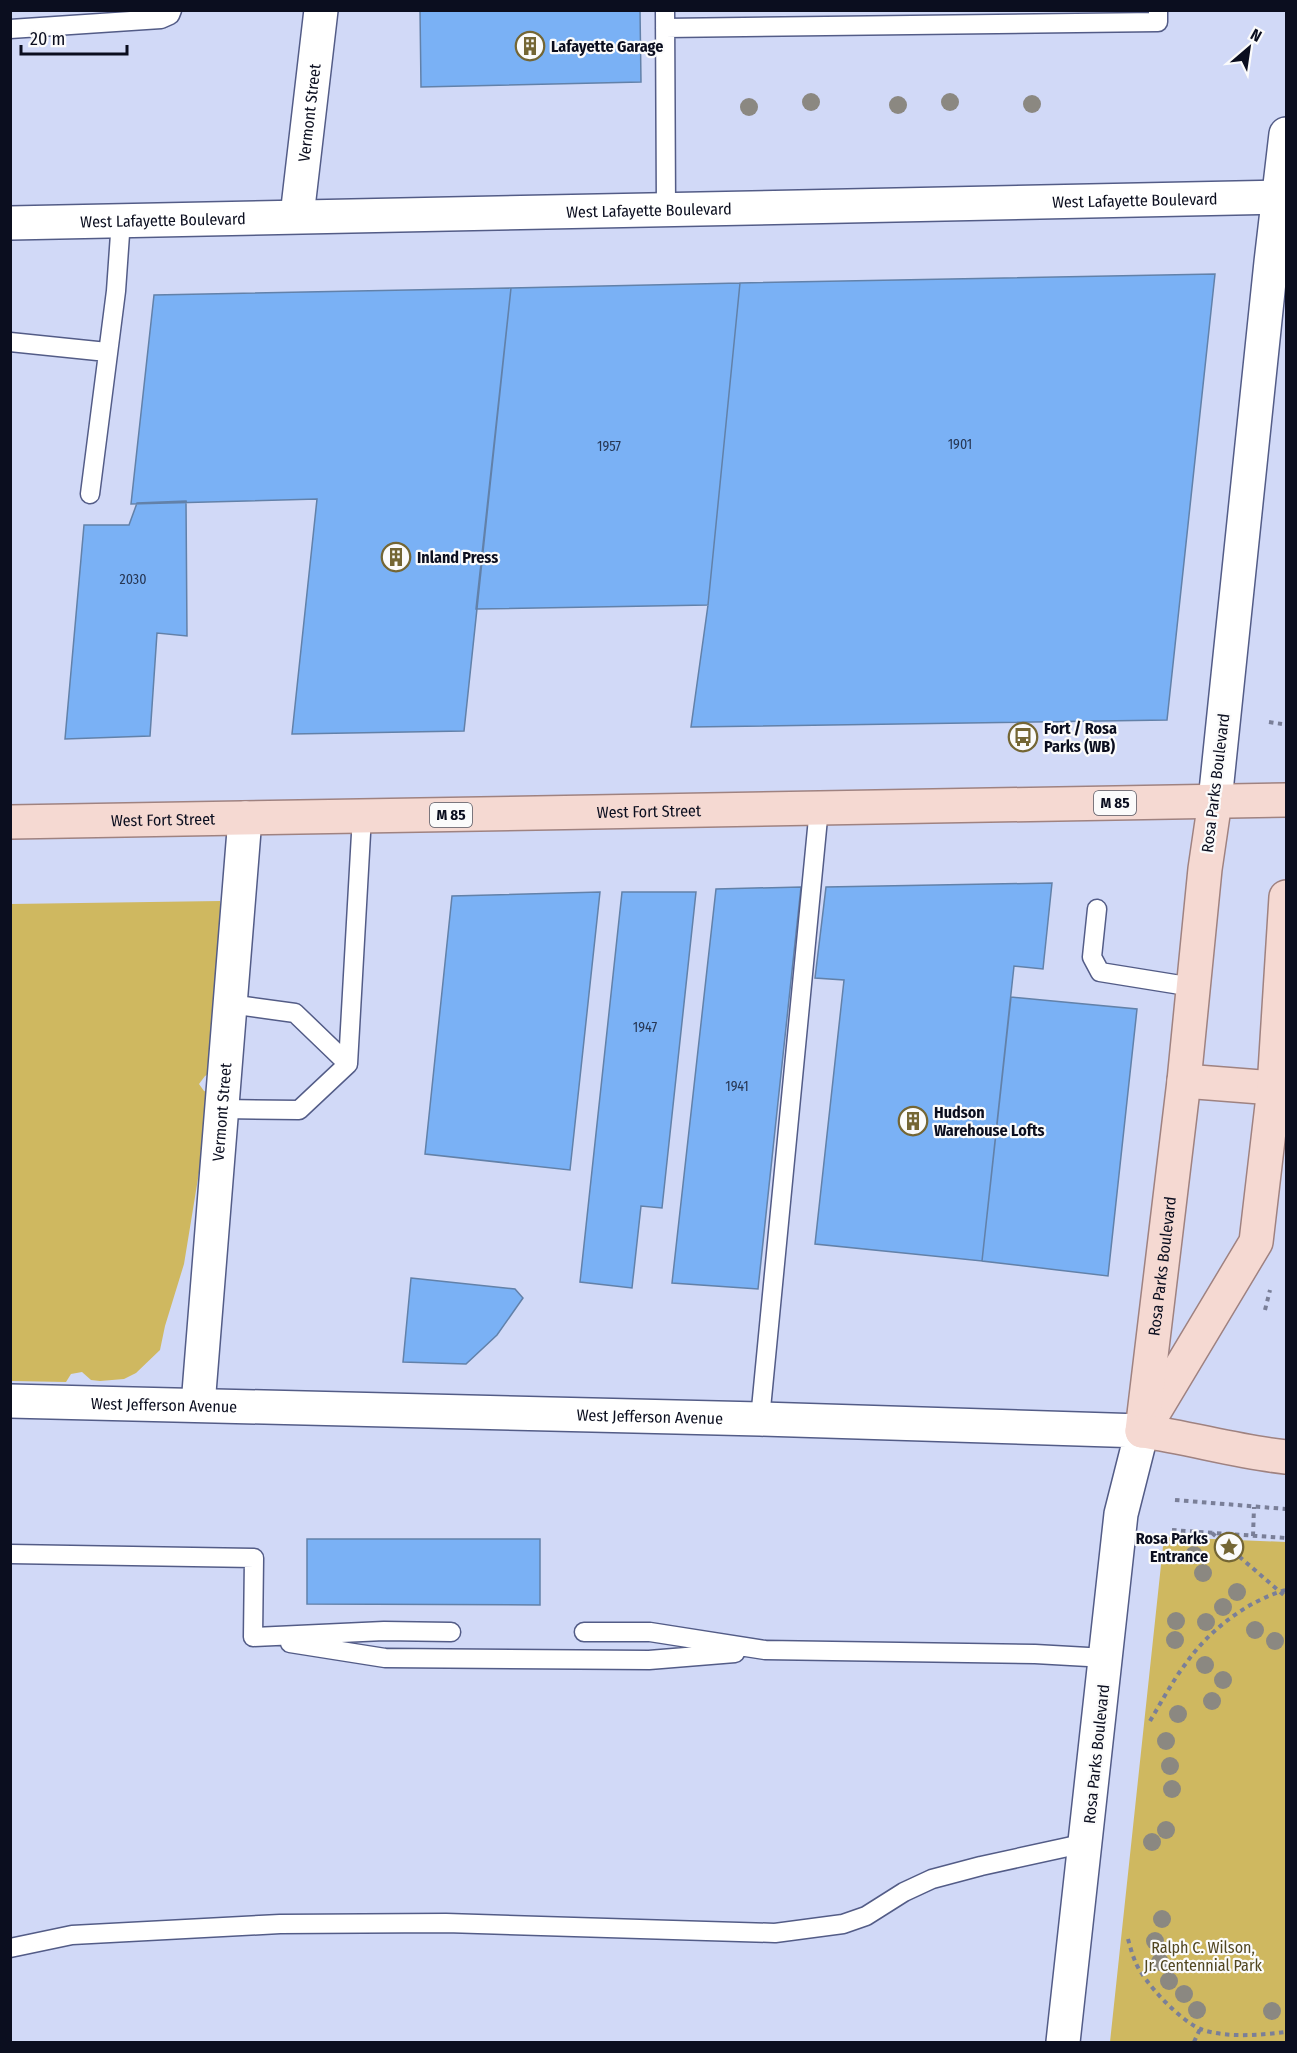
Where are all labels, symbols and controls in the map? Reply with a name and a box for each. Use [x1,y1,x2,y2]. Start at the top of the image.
scale bar [21,18,128,56]
north arrow [1219,18,1279,78]
text: N [1247,25,1265,46]
text: 20 m [30,28,65,50]
building icon: Lafayette Garage [514,30,546,62]
place label: Lafayette Garage [551,37,663,56]
street label: Vermont Street [294,62,325,163]
street label: West Lafayette Boulevard [1052,189,1218,212]
street label: West Lafayette Boulevard [566,199,732,222]
street label: West Lafayette Boulevard [80,209,246,232]
house number: 1901 [948,436,972,453]
house number: 1957 [597,438,621,455]
building icon: Inland Press [380,541,412,573]
place label: Inland Press [417,548,498,567]
house number: 2030 [120,571,146,588]
street label: Rosa Parks Boulevard [1198,712,1233,854]
place label: Fort / Rosa Parks (WB) [1044,719,1117,756]
bus stop icon: Fort / Rosa Parks (WB) [1007,721,1039,753]
road number: M 85 [1094,791,1136,815]
street label: West Fort Street [597,801,702,822]
road number: M 85 [430,803,472,827]
street label: West Fort Street [111,809,216,830]
house number: 1947 [633,1019,657,1036]
street label: Vermont Street [209,1061,235,1162]
house number: 1941 [725,1078,749,1095]
place label: Hudson Warehouse Lofts [934,1103,1045,1140]
building icon: Hudson Warehouse Lofts [897,1105,929,1137]
street label: Rosa Parks Boulevard [1144,1195,1180,1337]
street label: West Jefferson Avenue [91,1394,237,1416]
street label: West Jefferson Avenue [576,1406,723,1428]
place label: Rosa Parks Entrance [1136,1529,1208,1566]
place icon: Rosa Parks Entrance [1213,1531,1245,1563]
street label: Rosa Parks Boulevard [1080,1683,1113,1825]
park label: Ralph C. Wilson, Jr. Centennial Park [1144,1938,1262,1975]

